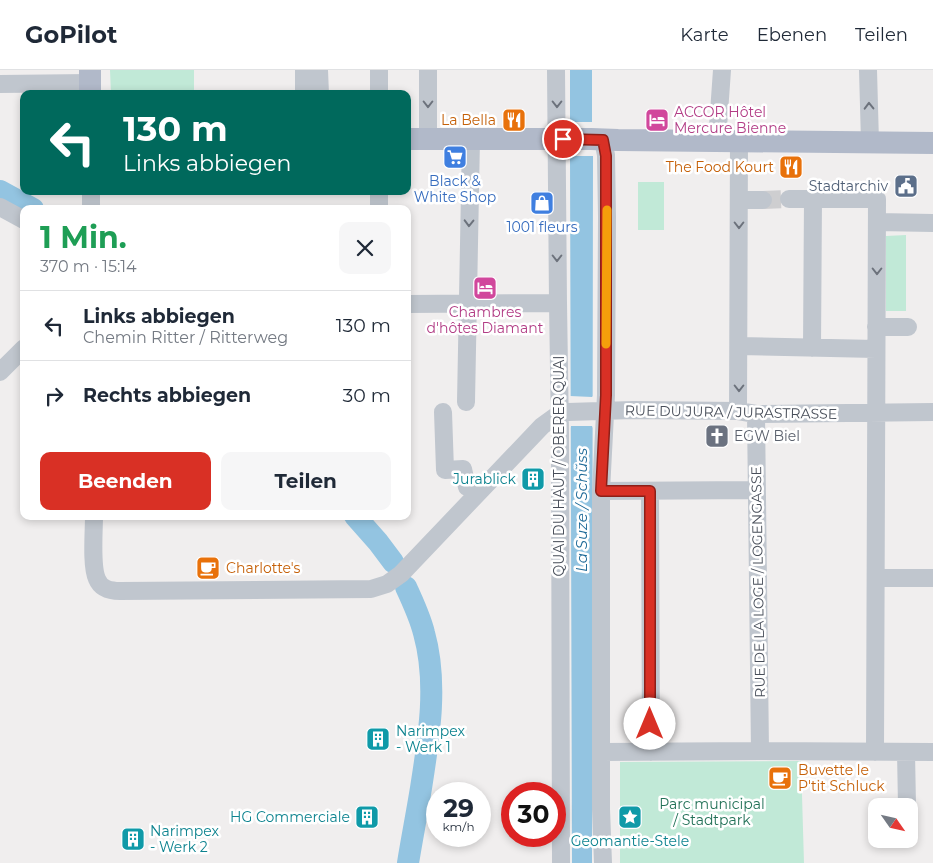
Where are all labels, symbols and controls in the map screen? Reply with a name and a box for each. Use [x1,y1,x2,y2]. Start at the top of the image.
text: GoPilot [25,20,117,49]
text: Karte [680,24,729,46]
text: Ebenen [757,24,827,46]
text: Teilen [855,24,908,46]
one-way arrow [423,101,433,109]
one-way arrow [552,101,562,109]
one-way arrow [864,102,874,110]
place label: ACCOR Hôtel Mercure Bienne [674,103,786,137]
text: 130 m [123,107,228,150]
restaurant icon: La Bella [501,107,527,133]
hotel icon: ACCOR Hôtel Mercure Bienne [644,107,670,133]
icon: left [40,110,105,175]
place label: La Bella [441,111,496,129]
pin [542,118,584,160]
icon: arrive [549,125,577,153]
supermarket icon: Black & White Shop [442,144,468,170]
text: Links abbiegen [123,150,291,177]
restaurant icon: The Food Kourt [778,154,804,180]
place label: The Food Kourt [666,158,774,176]
place label: Black & White Shop [414,172,496,206]
public building icon: Stadtarchiv [893,173,919,199]
place label: Stadtarchiv [809,177,888,195]
shop icon: 1001 fleurs [529,190,555,216]
place label: 1001 fleurs [506,218,578,236]
text: 1 Min. [40,219,127,256]
one-way arrow [464,219,475,227]
button: close [339,222,391,274]
one-way arrow [734,222,744,229]
one-way arrow [552,254,562,262]
text: 370 m · 15:14 [40,257,137,276]
one-way arrow [872,268,882,275]
hotel icon: Chambres d'hôtes Diamant [472,275,498,301]
place label: Chambres d'hôtes Diamant [427,303,544,337]
text: Links abbiegen [83,305,235,328]
icon: left [40,312,68,340]
text: 130 m [336,314,391,337]
text: Chemin Ritter / Ritterweg [83,328,288,347]
street label: QUAI DU HAUT / OBERER QUAI [550,356,568,576]
icon: right [40,382,68,410]
text: Rechts abbiegen [83,384,251,407]
text: 30 m [343,384,391,407]
one-way arrow [734,384,744,392]
street label: RUE DU JURA / JURASTRASSE [625,401,837,423]
church icon: EGW Biel [704,423,730,449]
place label: EGW Biel [734,427,800,445]
water label: La Suze / Schüss [572,447,591,572]
button: Beenden [40,452,211,510]
button: Teilen [221,452,391,510]
building icon: Jurablick [520,466,546,492]
street label: RUE DE LA LOGE / LOGENGASSE [747,466,769,698]
place label: Jurablick [452,470,517,488]
cafe icon: Charlotte's [195,555,221,581]
place label: Charlotte's [226,559,301,577]
position arrow [623,697,675,749]
place label: Narimpex - Werk 1 [396,722,466,756]
building icon: Narimpex - Werk 1 [365,726,391,752]
place label: Buvette le P'tit Schluck [798,761,885,795]
cafe icon: Buvette le P'tit Schluck [767,765,793,791]
speed limit sign: 30 [501,782,566,847]
text: 29 [443,793,474,823]
park label: Parc municipal / Stadtpark [659,795,765,829]
north arrow [868,798,918,848]
map controls [868,798,918,848]
building icon: HG Commerciale [354,804,380,830]
place icon: Geomantie-Stele [617,804,643,830]
place label: HG Commerciale [230,808,350,826]
text: km/h [442,819,475,834]
place label: Narimpex - Werk 2 [150,822,220,856]
building icon: Narimpex - Werk 2 [120,826,146,852]
place label: Geomantie-Stele [571,832,689,850]

